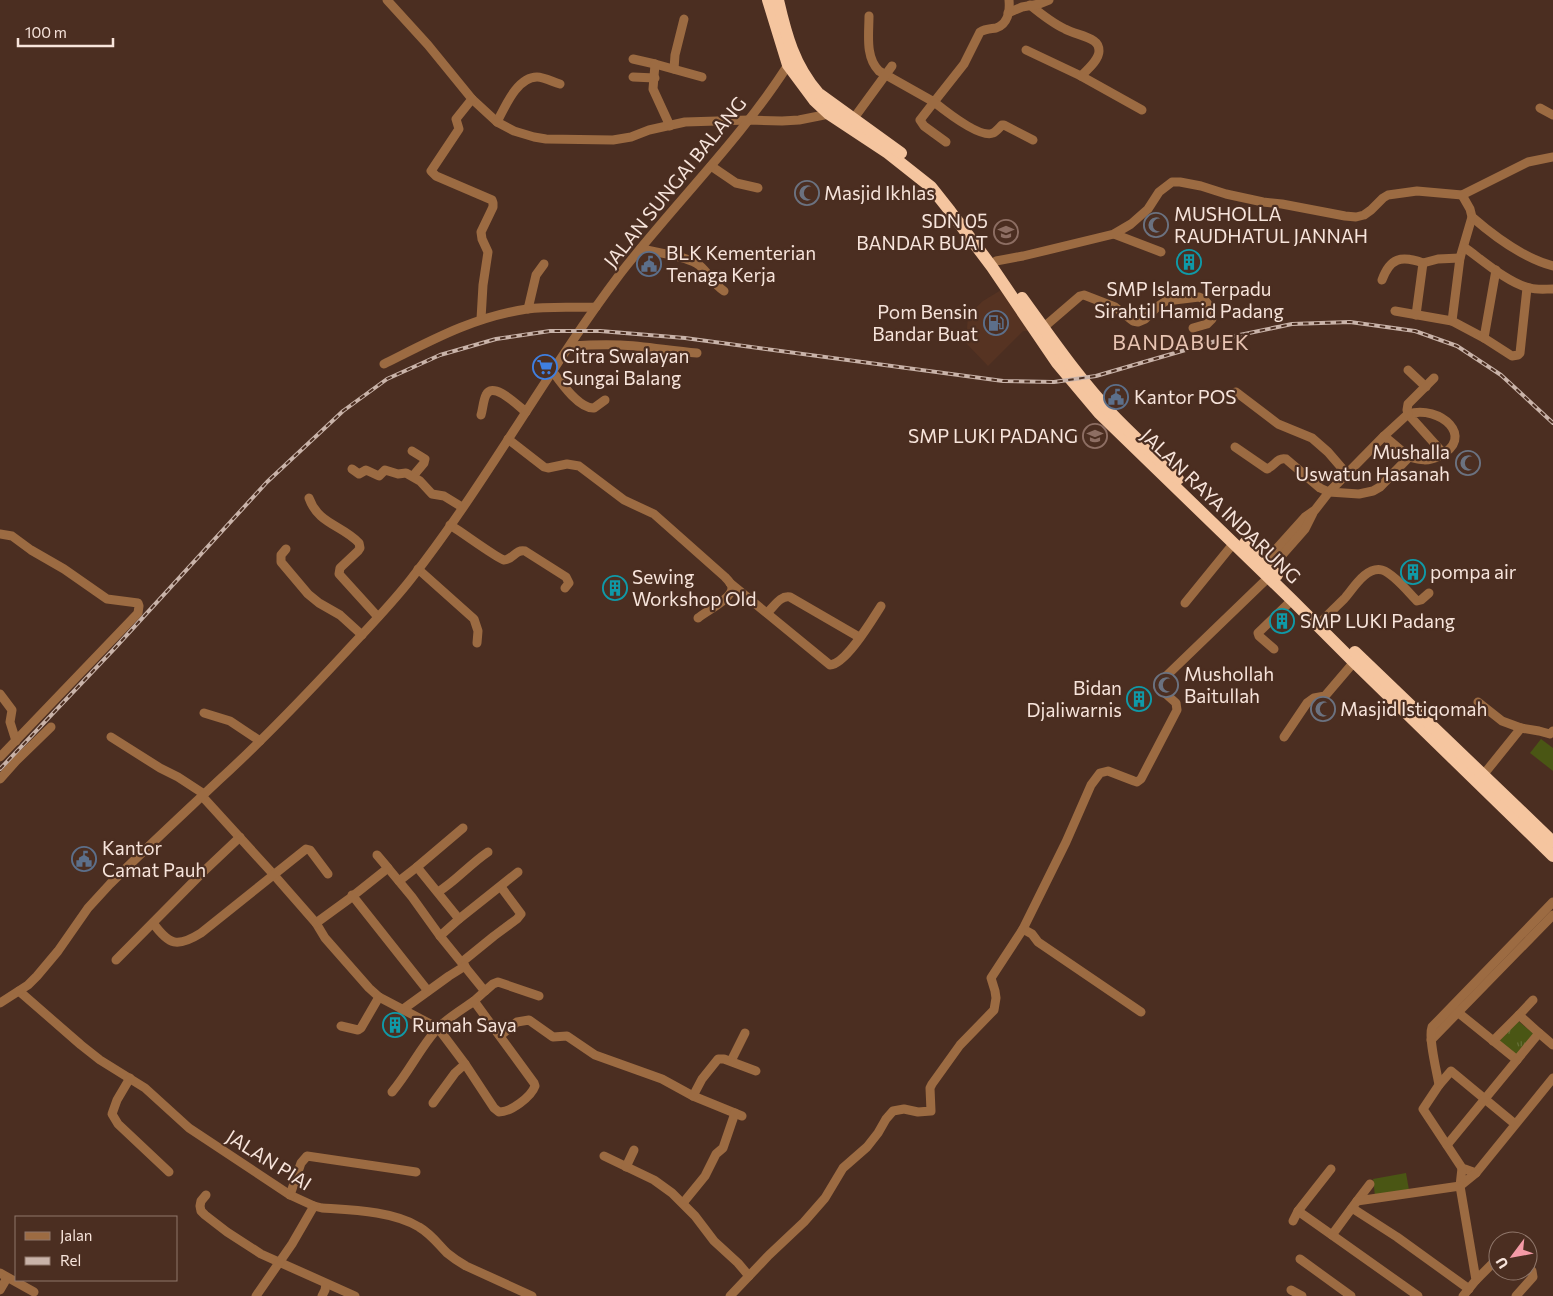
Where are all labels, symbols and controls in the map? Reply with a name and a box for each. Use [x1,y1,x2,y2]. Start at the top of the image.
scale bar [18,15,112,47]
text: 100 m [25,23,67,41]
street label: JALAN SUNGAI BALANG [598,91,751,272]
mosque icon: Masjid Ikhlas [794,180,820,206]
place label: Masjid Ikhlas [824,181,935,204]
place label: MUSHOLLA RAUDHATUL JANNAH [1174,202,1368,247]
place label: SDN 05 BANDAR BUAT [856,209,988,254]
mosque icon: MUSHOLLA RAUDHATUL JANNAH [1143,212,1169,238]
school or university icon: SDN 05 BANDAR BUAT [993,219,1019,245]
place label: BLK Kementerian Tenaga Kerja [666,241,816,286]
building icon: SMP Islam Terpadu Sirahtil Hamid Padang [1176,249,1202,275]
public building icon: BLK Kementerian Tenaga Kerja [636,251,662,277]
place label: SMP Islam Terpadu Sirahtil Hamid Padang [1094,277,1284,322]
place label: Pom Bensin Bandar Buat [872,300,978,345]
fuel station icon: Pom Bensin Bandar Buat [983,310,1009,336]
district label: BANDABUEK [1112,329,1250,354]
place label: Citra Swalayan Sungai Balang [562,344,689,389]
supermarket icon: Citra Swalayan Sungai Balang [532,354,558,380]
public building icon: Kantor POS [1103,384,1129,410]
place label: Kantor POS [1134,385,1236,408]
school or university icon: SMP LUKI PADANG [1082,423,1108,449]
street label: JALAN RAYA INDARUNG [1137,423,1306,588]
place label: SMP LUKI PADANG [908,424,1078,447]
place label: Mushalla Uswatun Hasanah [1295,440,1450,485]
mosque icon: Mushalla Uswatun Hasanah [1455,450,1481,476]
building icon: pompa air [1400,559,1426,585]
place label: pompa air [1430,560,1517,583]
place label: Sewing Workshop Old [632,565,756,610]
building icon: Sewing Workshop Old [602,575,628,601]
building icon: SMP LUKI Padang [1269,608,1295,634]
place label: SMP LUKI Padang [1300,609,1455,632]
place label: Mushollah Baitullah [1184,662,1274,707]
mosque icon: Mushollah Baitullah [1153,672,1179,698]
place label: Bidan Djaliwarnis [1027,676,1122,721]
building icon: Bidan Djaliwarnis [1126,686,1152,712]
mosque icon: Masjid Istiqomah [1310,696,1336,722]
place label: Masjid Istiqomah [1340,697,1487,720]
place label: Kantor Camat Pauh [102,836,206,881]
public building icon: Kantor Camat Pauh [71,846,97,872]
building icon: Rumah Saya [382,1012,408,1038]
place label: Rumah Saya [412,1013,517,1036]
street label: JALAN PIAI [222,1124,316,1195]
legend [15,1216,178,1281]
text: Jalan [60,1226,92,1244]
north arrow [1488,1231,1538,1281]
text: Rel [60,1251,81,1269]
text: U [1492,1254,1511,1272]

